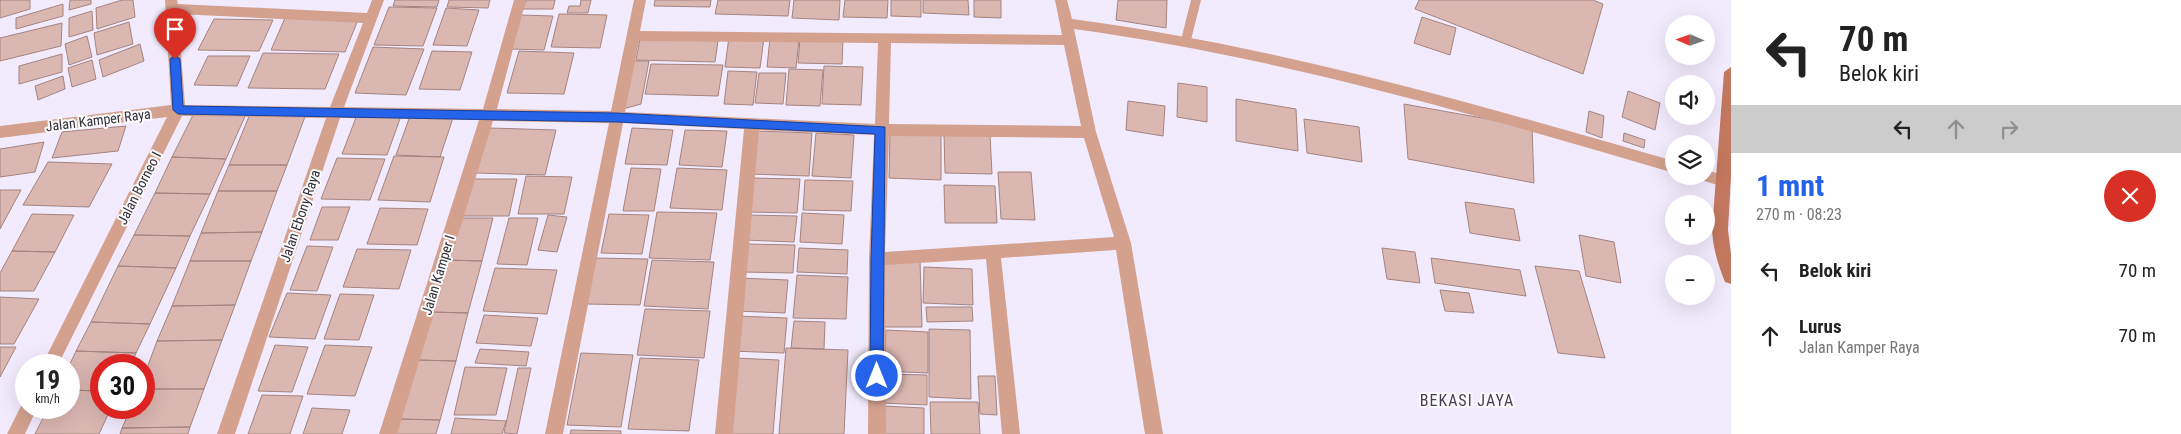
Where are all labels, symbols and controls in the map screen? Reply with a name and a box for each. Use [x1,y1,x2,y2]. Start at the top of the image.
pin [154,8,196,59]
icon: arrive [161,15,189,43]
north arrow [1665,15,1715,65]
map controls [1665,15,1715,305]
text: 70 m [1839,19,1908,60]
icon: left [1756,20,1821,85]
text: Belok kiri [1839,61,1919,86]
button: sound [1665,75,1715,125]
street label: Jalan Kamper Raya [45,106,151,134]
icon: left [1889,115,1917,143]
icon: ahead [1942,115,1970,143]
icon: right [1995,115,2023,143]
button: layers [1665,135,1715,185]
street label: Jalan Borneo I [114,149,164,227]
street label: Jalan Ebony Raya [277,168,323,264]
text: 1 mnt [1756,168,1824,203]
button: close [2104,170,2156,222]
button: + [1665,195,1715,245]
text: 270 m · 08:23 [1756,205,1842,224]
street label: Jalan Kamper I [418,233,458,317]
button: − [1665,255,1715,305]
icon: left [1756,257,1784,285]
text: Belok kiri [1799,259,1871,282]
text: 70 m [2119,259,2156,282]
text: Lurus [1799,315,1842,338]
icon: ahead [1756,322,1784,350]
text: 70 m [2119,324,2156,347]
text: Jalan Kamper Raya [1799,338,1920,357]
position arrow [850,349,902,401]
speed limit sign: 30 [90,354,155,419]
text: 19 [35,366,60,395]
district label: BEKASI JAYA [1420,391,1514,410]
text: km/h [35,392,60,406]

